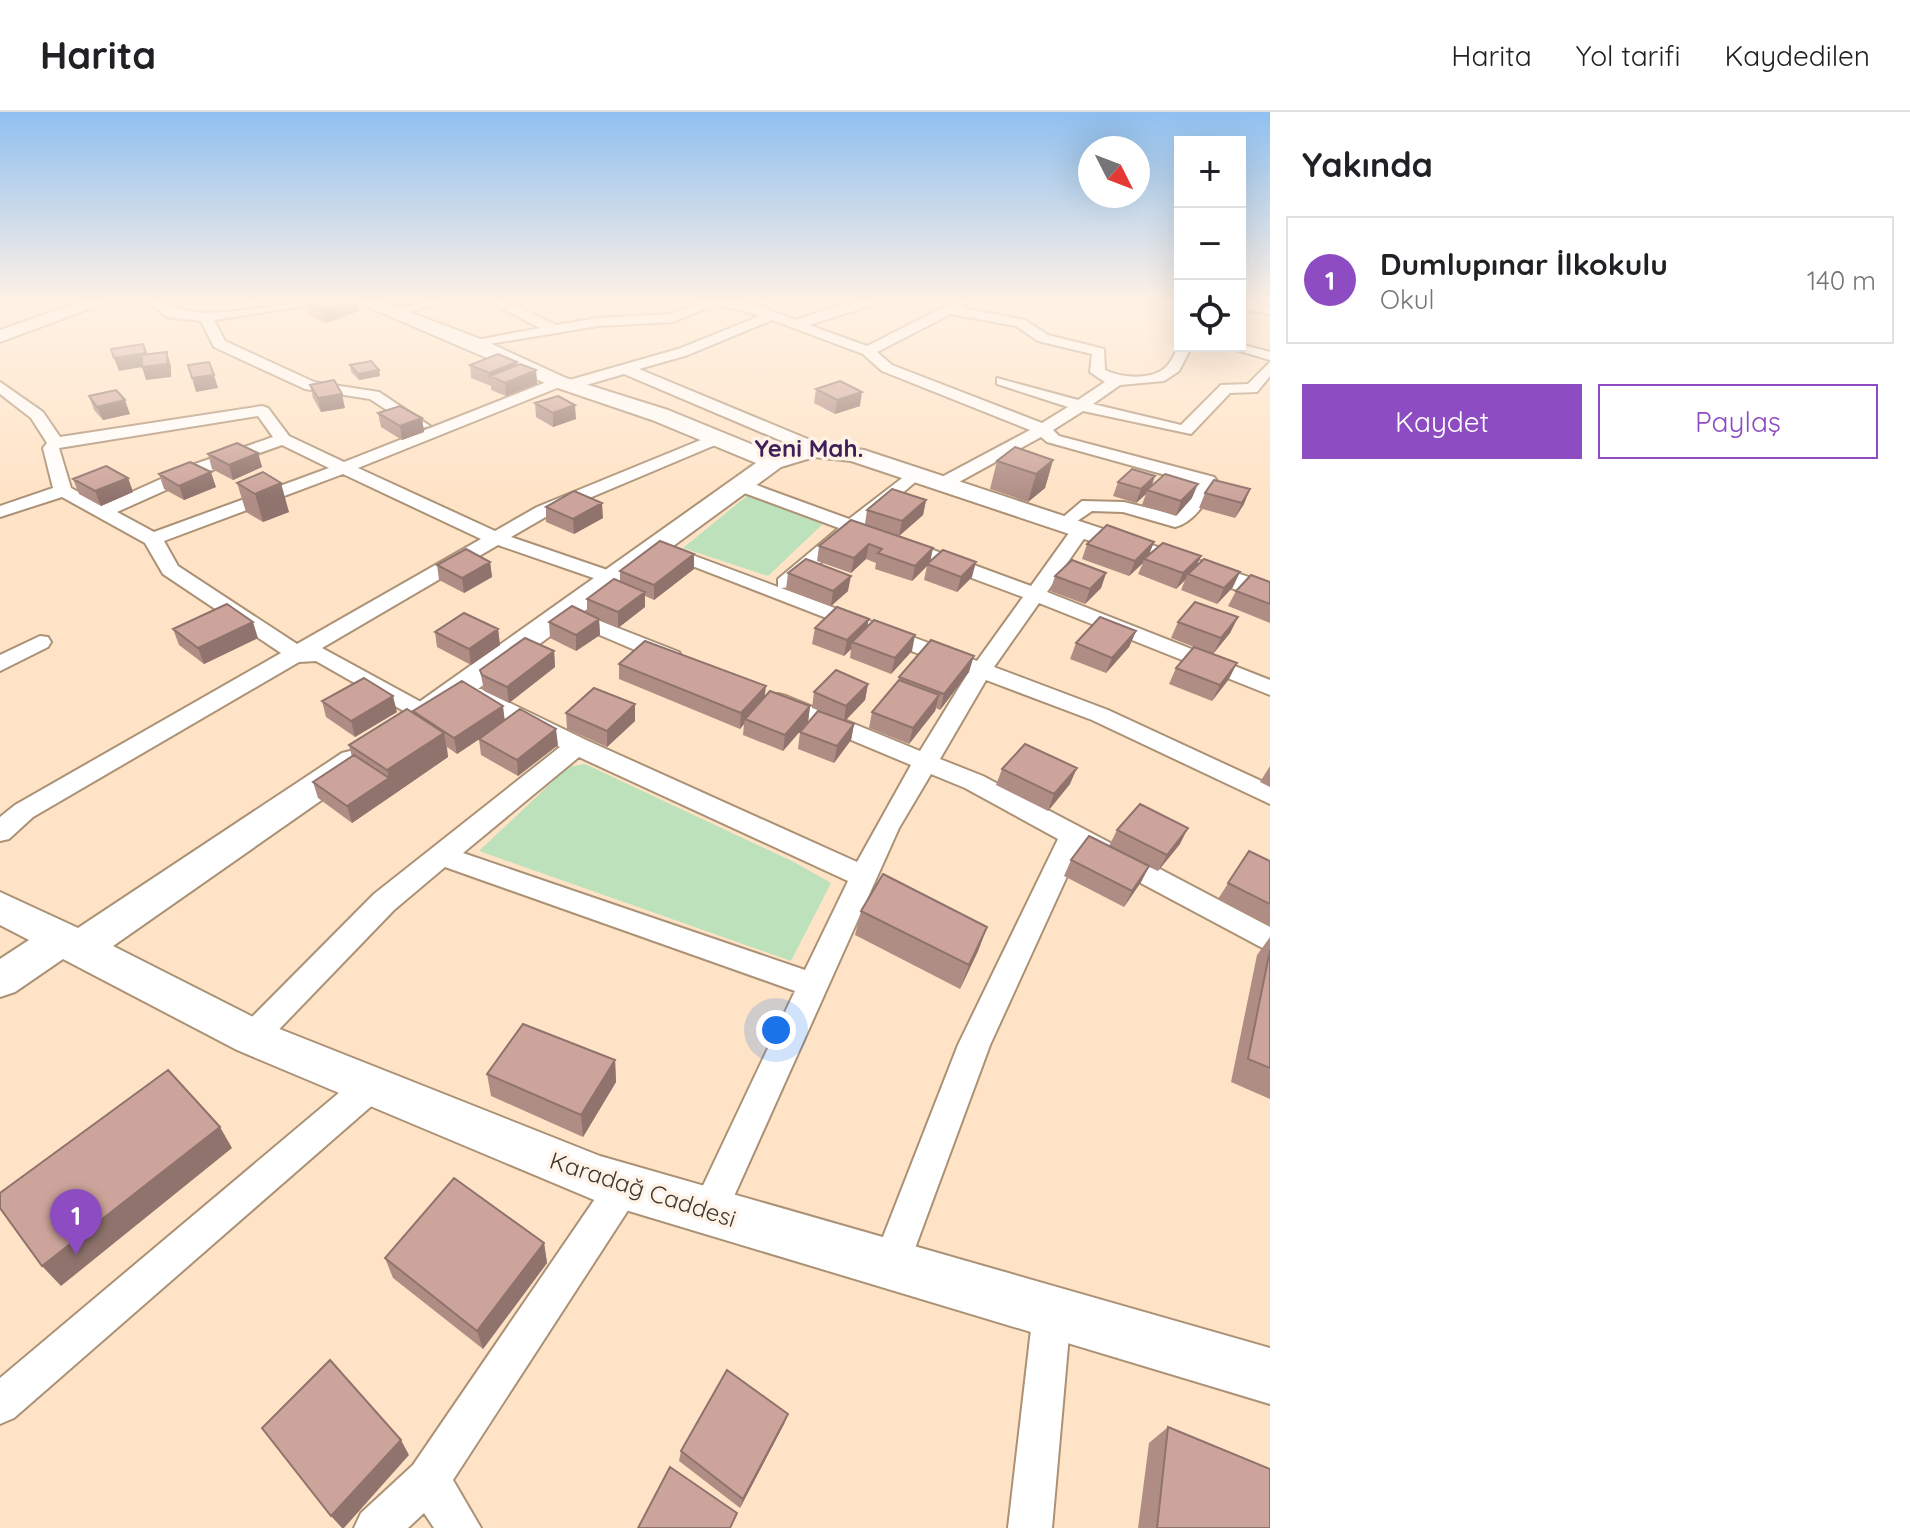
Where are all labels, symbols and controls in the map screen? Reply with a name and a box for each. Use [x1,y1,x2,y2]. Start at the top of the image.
text: Harita [40,31,156,79]
text: Harita [1451,38,1532,73]
text: Yol tarifi [1576,38,1680,73]
text: Kaydedilen [1724,38,1870,73]
north arrow [1078,136,1150,208]
map controls [1174,136,1246,352]
button: + [1174,136,1246,208]
text: Yakında [1302,143,1433,186]
button: − [1174,208,1246,280]
text: Dumlupınar İlkokulu [1380,245,1668,283]
text: 1 [1325,264,1335,297]
text: 140 m [1807,264,1876,297]
button: locate [1174,280,1246,352]
text: Okul [1380,283,1434,316]
button: Kaydet [1302,384,1582,459]
button: Paylaş [1598,384,1878,459]
district label: Yeni Mah. [755,433,863,463]
your location [756,1010,796,1050]
street label: Karadağ Caddesi [546,1145,740,1233]
pin: 1 [50,1189,102,1255]

